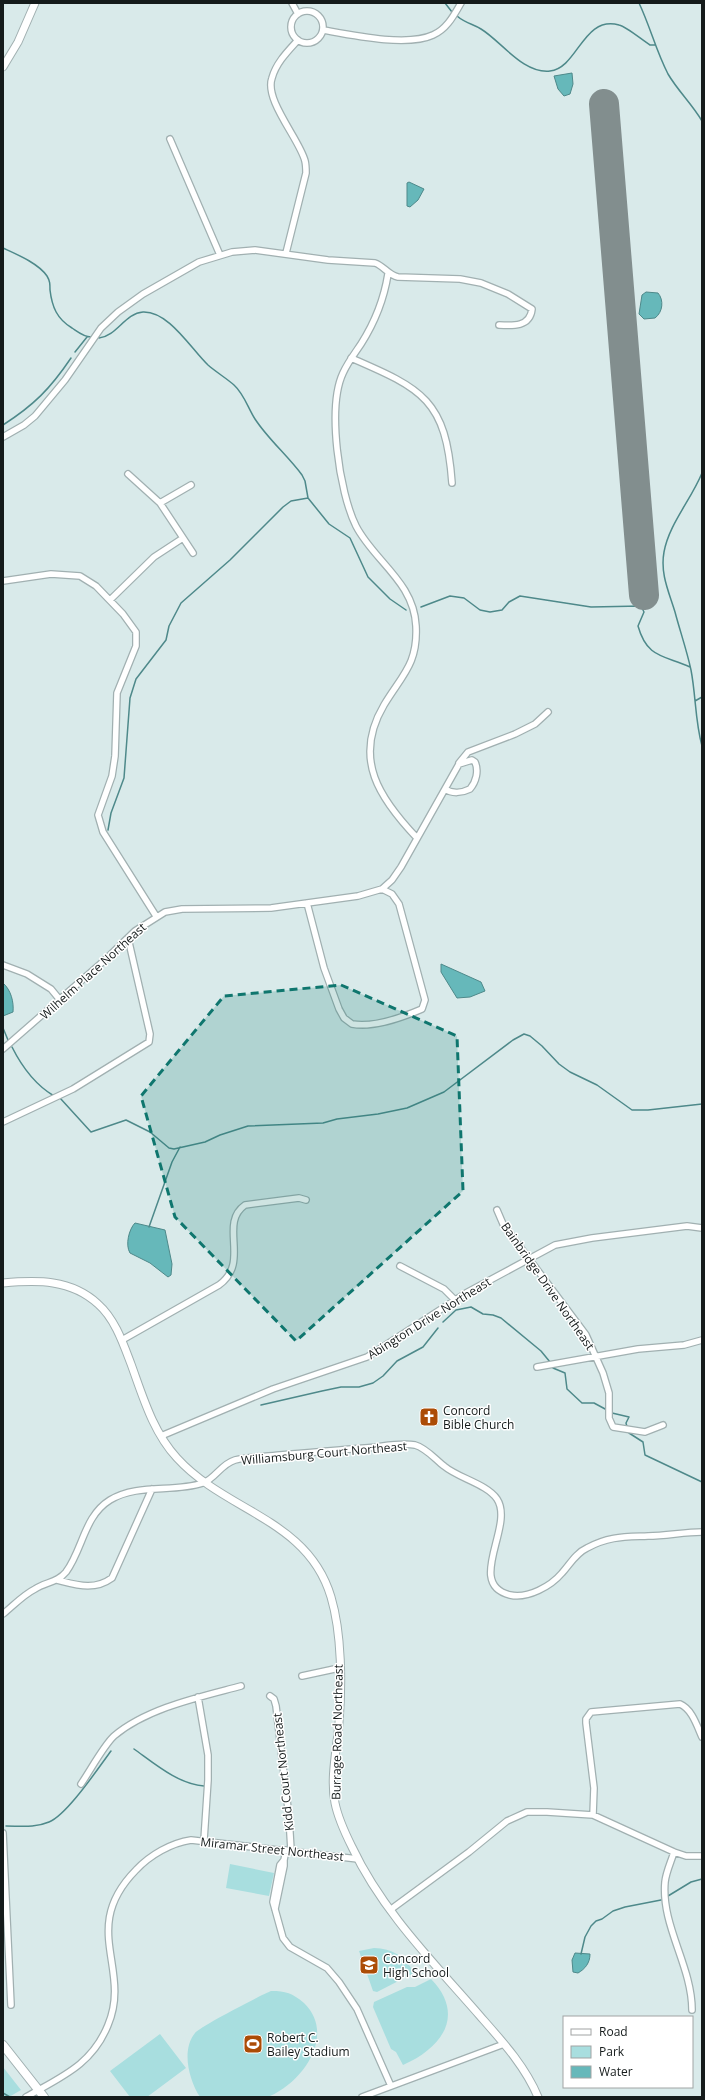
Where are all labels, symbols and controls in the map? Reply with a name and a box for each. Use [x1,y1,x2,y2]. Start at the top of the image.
street label: Wilhelm Place Northeast [36,919,150,1023]
street label: Bainbridge Drive Northeast [497,1219,599,1353]
street label: Abington Drive Northeast [364,1273,494,1363]
place label: Concord Bible Church [443,1402,514,1433]
church icon: Concord Bible Church [418,1406,440,1428]
street label: Williamsburg Court Northeast [240,1437,408,1469]
street label: Burrage Road Northeast [327,1664,347,1800]
street label: Kidd Court Northeast [268,1712,298,1832]
street label: Miramar Street Northeast [199,1833,345,1865]
place label: Concord High School [383,1950,449,1981]
school or university icon: Concord High School [358,1954,380,1976]
legend [563,2016,693,2088]
text: Road [599,2023,628,2040]
place label: Robert C. Bailey Stadium [267,2029,350,2060]
sports icon: Robert C. Bailey Stadium [242,2033,264,2055]
text: Park [599,2043,625,2060]
text: Water [599,2063,633,2080]

